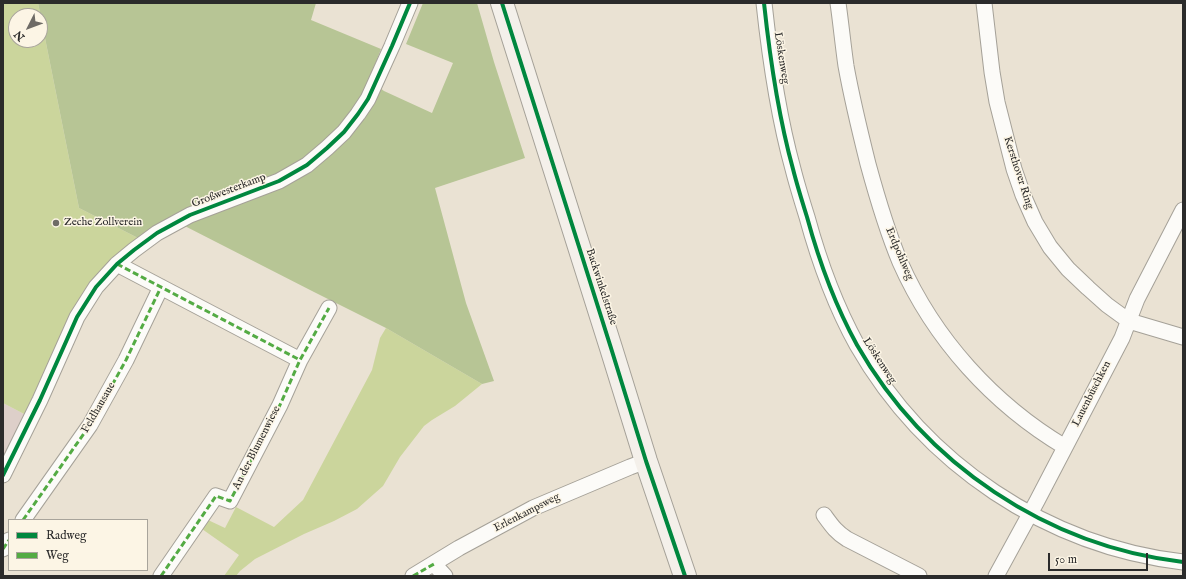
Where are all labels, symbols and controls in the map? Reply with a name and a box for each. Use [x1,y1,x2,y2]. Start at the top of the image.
north arrow [8,8,48,48]
text: N [11,27,28,44]
street label: Löskenweg [770,31,792,85]
street label: Kersthover Ring [1000,135,1036,211]
street label: Großwesterkamp [190,171,268,211]
place label: Zeche Zollverein [64,216,142,230]
marker: Zeche Zollverein [51,218,61,228]
street label: Erdpohlweg [882,226,916,282]
street label: Backwinkelstraße [582,247,620,327]
street label: Löskenweg [859,335,899,387]
street label: Lauenbüschken [1070,359,1114,429]
street label: Feldhausaue [79,380,119,436]
street label: An der Blumenwiese [230,404,284,492]
street label: Erlenkampsweg [492,491,562,535]
legend [8,519,148,571]
text: Radweg [46,528,86,543]
scale bar [1050,545,1150,571]
text: Weg [46,548,69,563]
text: 50 m [1055,552,1077,567]

